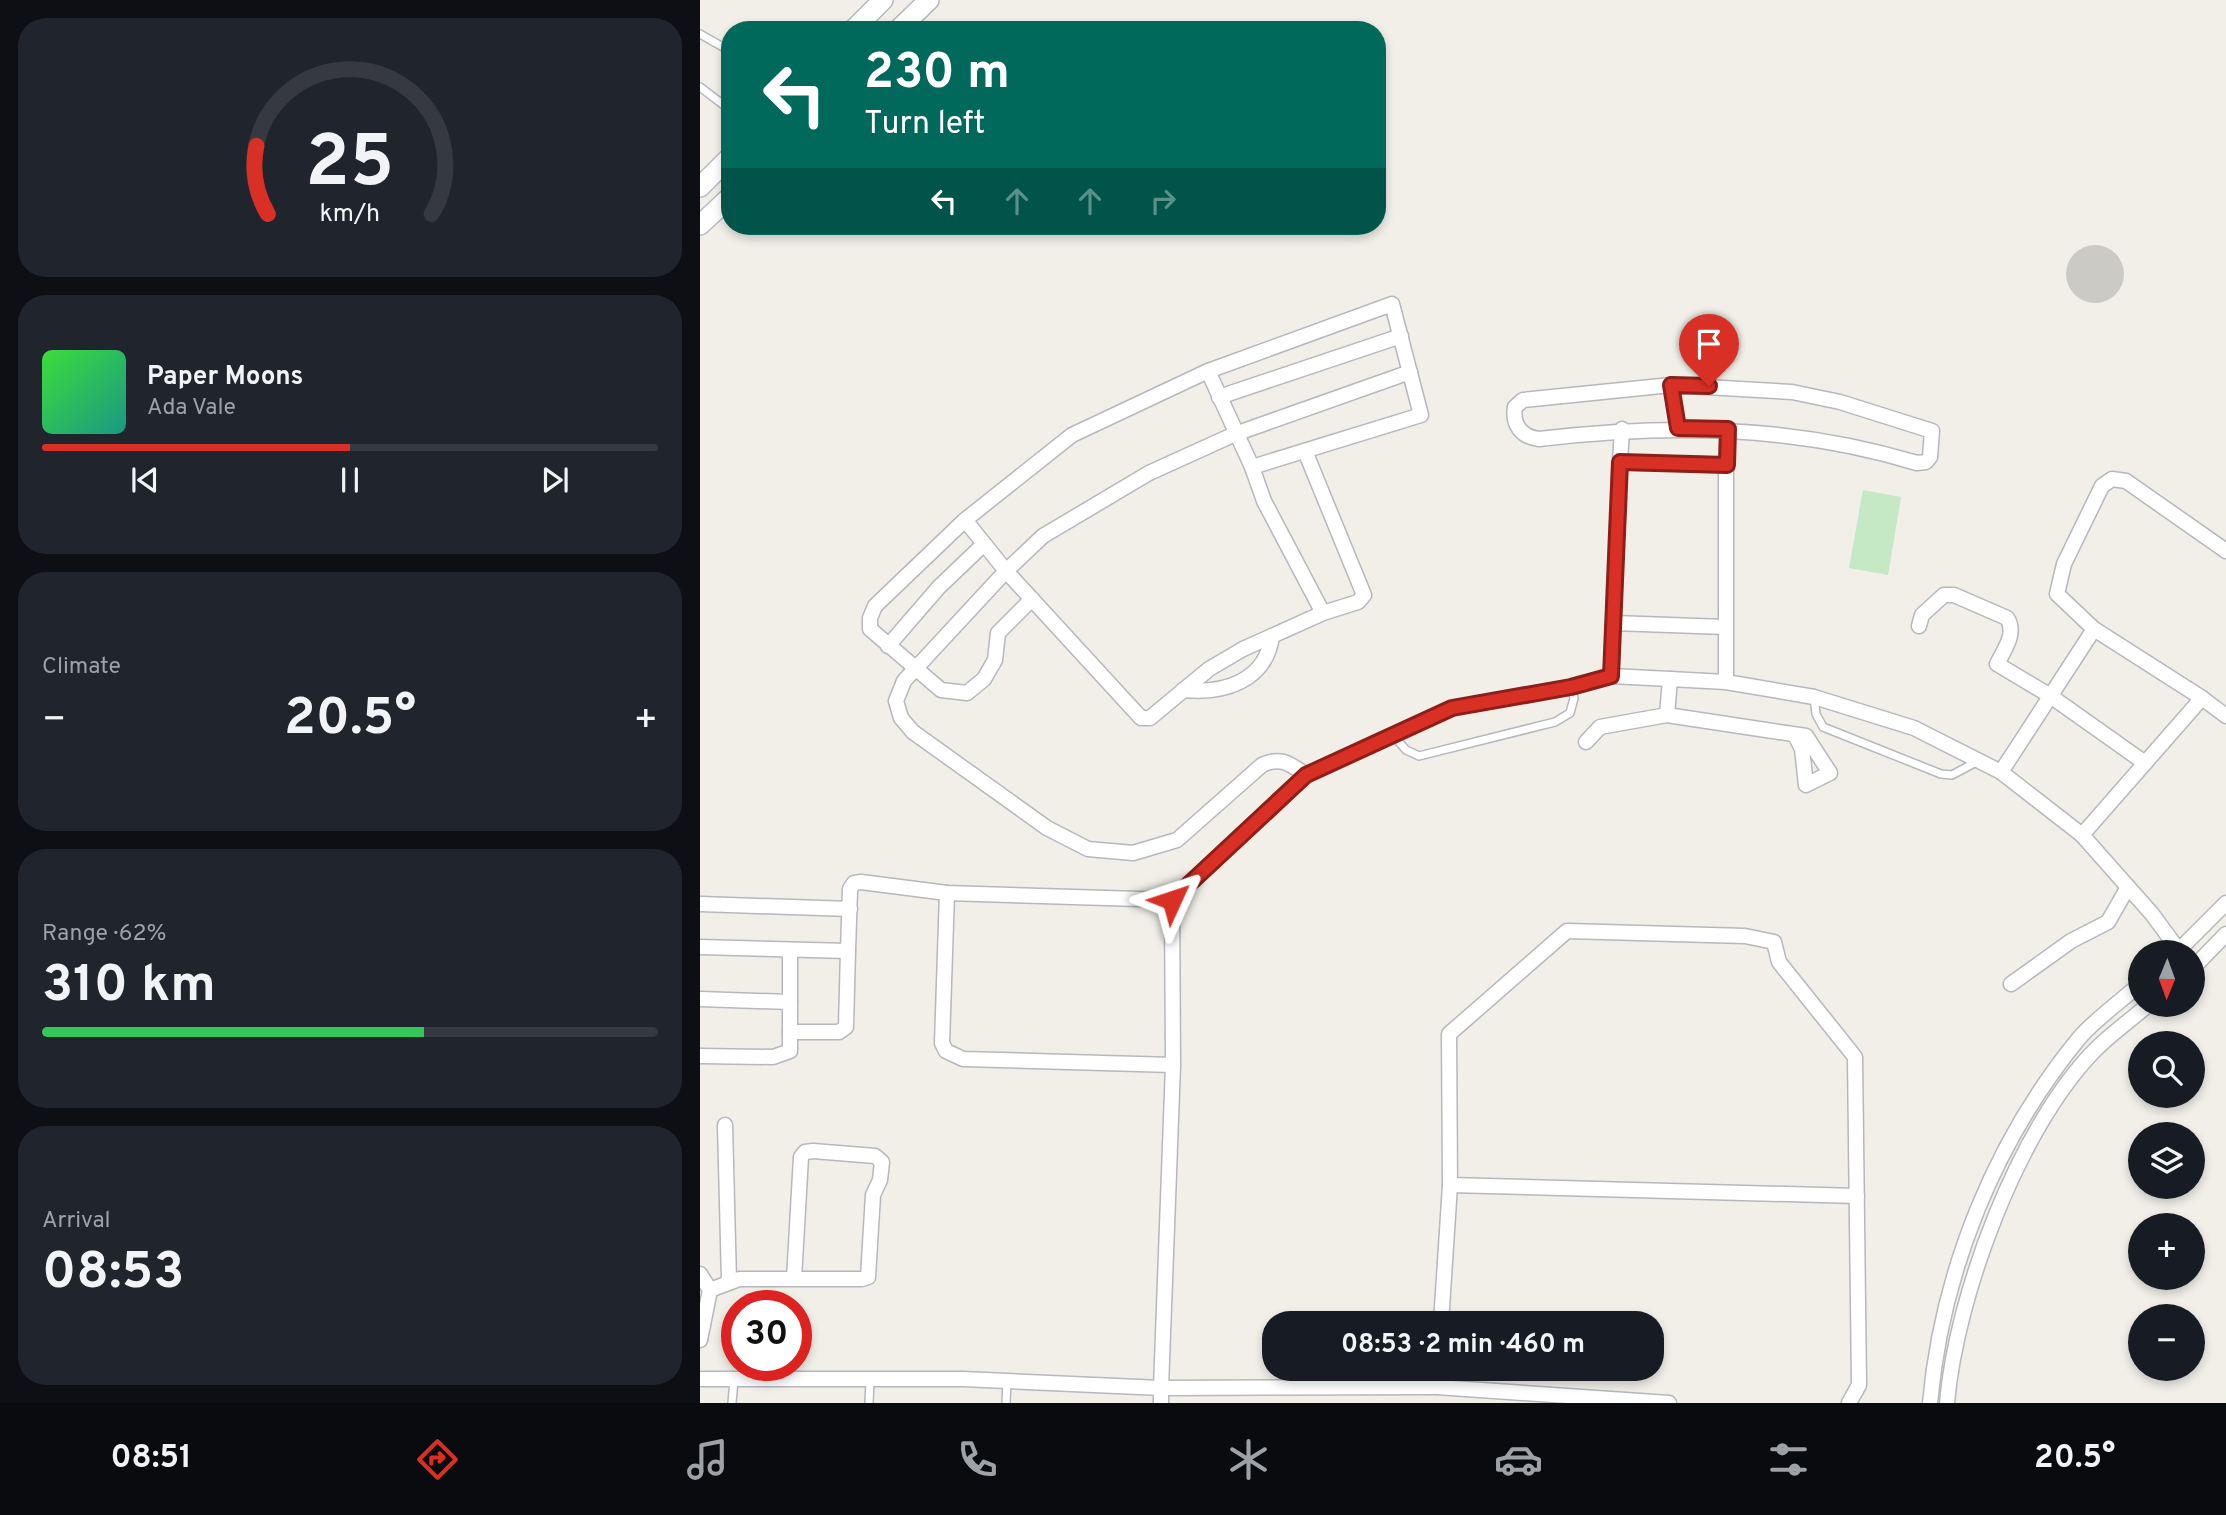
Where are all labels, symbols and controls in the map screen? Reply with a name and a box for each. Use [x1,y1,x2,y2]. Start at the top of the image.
text: 230 m [864,44,1010,106]
icon: left [749,49,840,140]
text: Turn left [864,105,985,145]
text: 25 [306,120,395,212]
icon: left [925,182,963,220]
icon: ahead [998,182,1036,220]
icon: ahead [1071,182,1109,220]
icon: right [1144,182,1182,220]
text: km/h [320,198,380,230]
pin [1679,314,1739,386]
icon: arrive [1690,325,1728,363]
text: Paper Moons [147,361,303,394]
text: Ada Vale [147,394,236,423]
icon: previous [126,461,164,499]
icon: pause [331,461,369,499]
icon: next [536,461,574,499]
text: Climate [42,653,121,682]
text: 20.5° [284,687,416,753]
text: − [42,697,67,746]
text: + [633,697,658,746]
position arrow [1135,863,1209,937]
text: Range · 62% [42,920,167,949]
north arrow [2128,940,2205,1017]
map controls [2128,940,2205,1381]
text: 310 km [42,954,216,1020]
button: search [2128,1031,2205,1108]
button: layers [2128,1122,2205,1199]
text: Arrival [42,1207,111,1236]
button: + [2128,1213,2205,1290]
text: 08:53 [42,1241,184,1307]
speed limit sign: 30 [721,1290,812,1381]
button: − [2128,1304,2205,1381]
text: 08:53 · 2 min · 460 m [1341,1329,1585,1362]
icon: directions [413,1435,462,1484]
icon: music [683,1435,732,1484]
icon: phone [953,1435,1002,1484]
icon: climate [1224,1435,1273,1484]
icon: car [1494,1435,1543,1484]
icon: filters [1764,1435,1813,1484]
text: 08:51 [111,1439,192,1479]
text: 20.5° [2034,1439,2115,1479]

